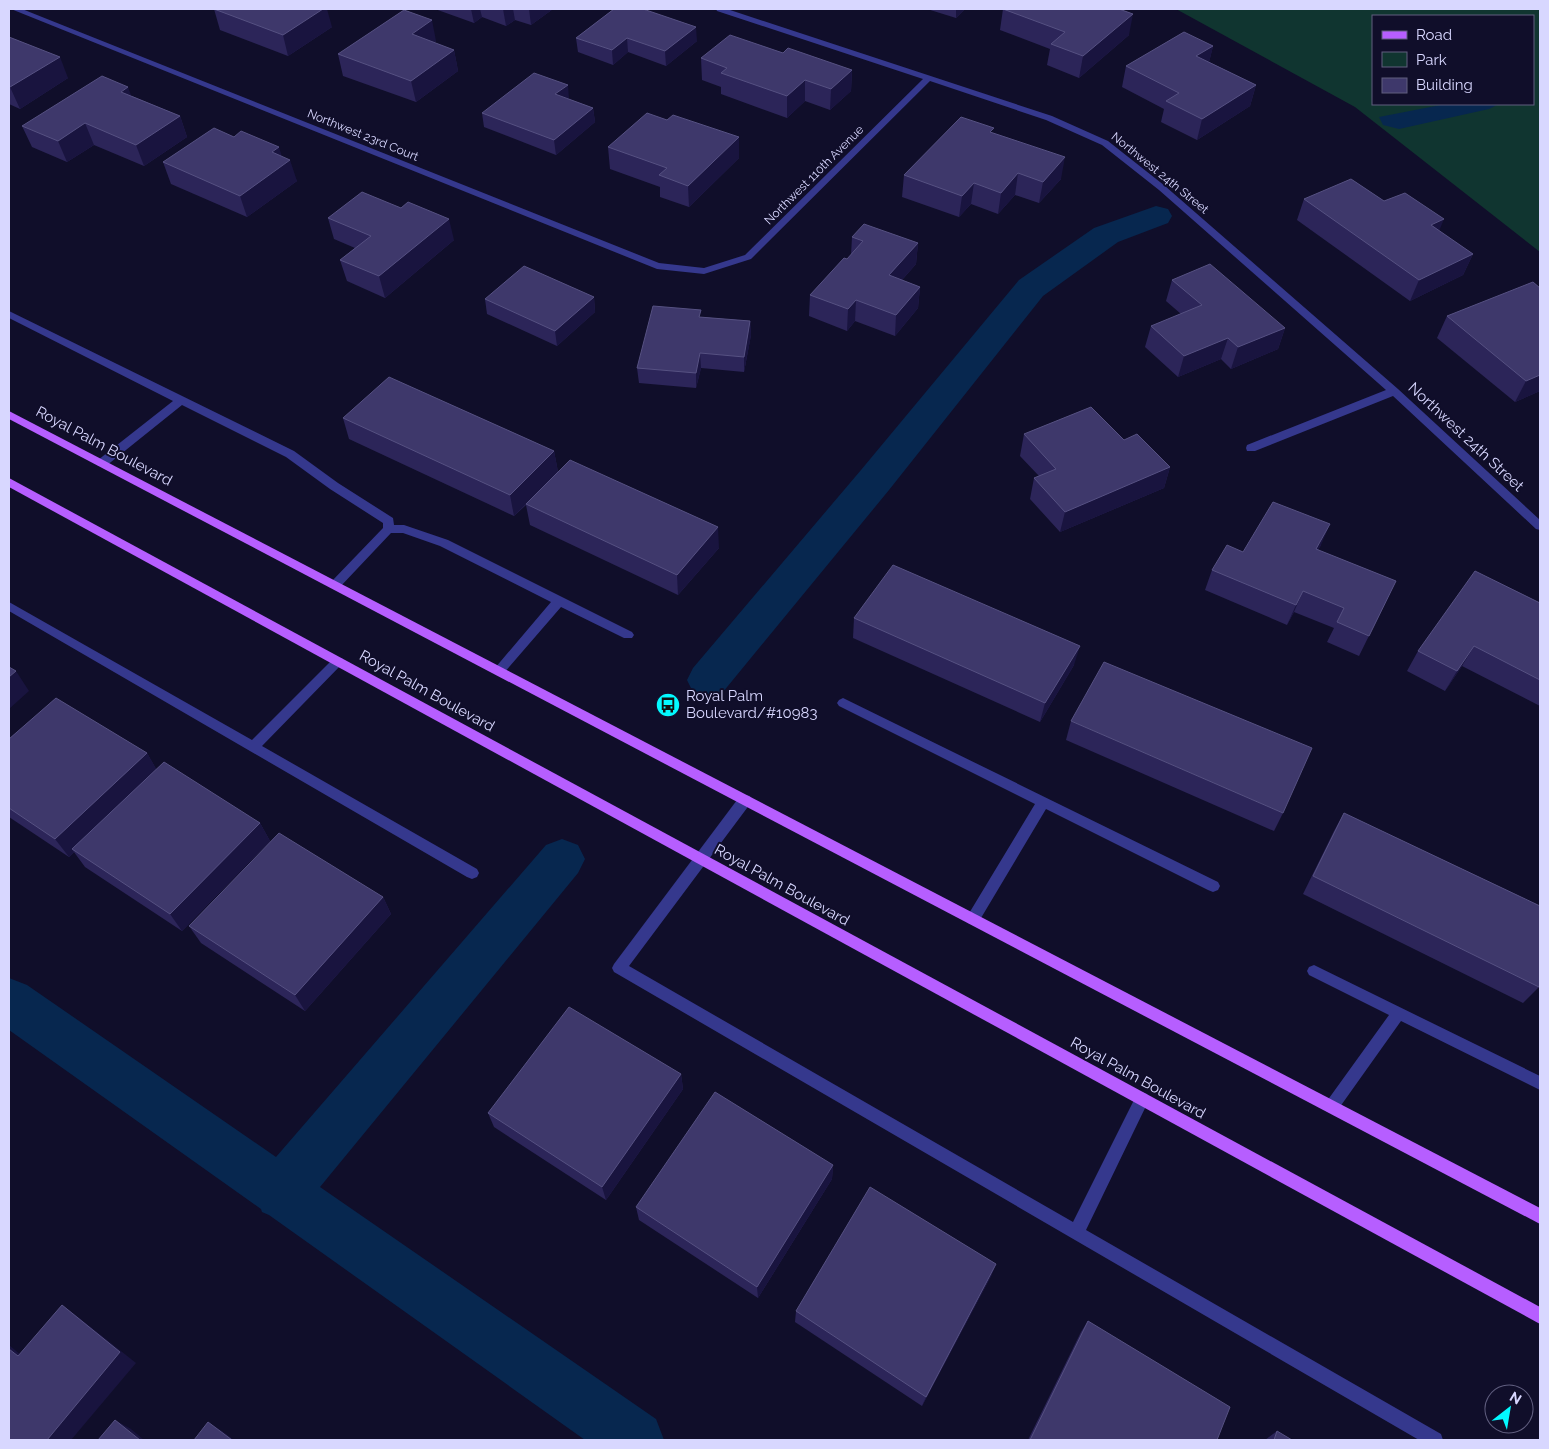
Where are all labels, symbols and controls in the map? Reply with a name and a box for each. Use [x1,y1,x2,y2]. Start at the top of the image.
legend [1372,15,1534,105]
text: Road [1416,26,1452,44]
text: Park [1416,51,1447,69]
text: Building [1416,76,1473,94]
street label: Northwest 23rd Court [305,106,421,164]
street label: Northwest 110th Avenue [762,123,866,227]
street label: Northwest 24th Street [1109,129,1211,217]
street label: Northwest 24th Street [1405,379,1527,495]
street label: Royal Palm Boulevard [33,402,175,490]
street label: Royal Palm Boulevard [356,646,498,736]
place label: Royal Palm Boulevard/#10983 [686,687,817,722]
bus stop icon: Royal Palm Boulevard/#10983 [655,692,681,718]
street label: Royal Palm Boulevard [711,840,853,930]
street label: Royal Palm Boulevard [1067,1033,1209,1123]
north arrow [1484,1384,1534,1434]
text: N [1507,1388,1524,1407]

